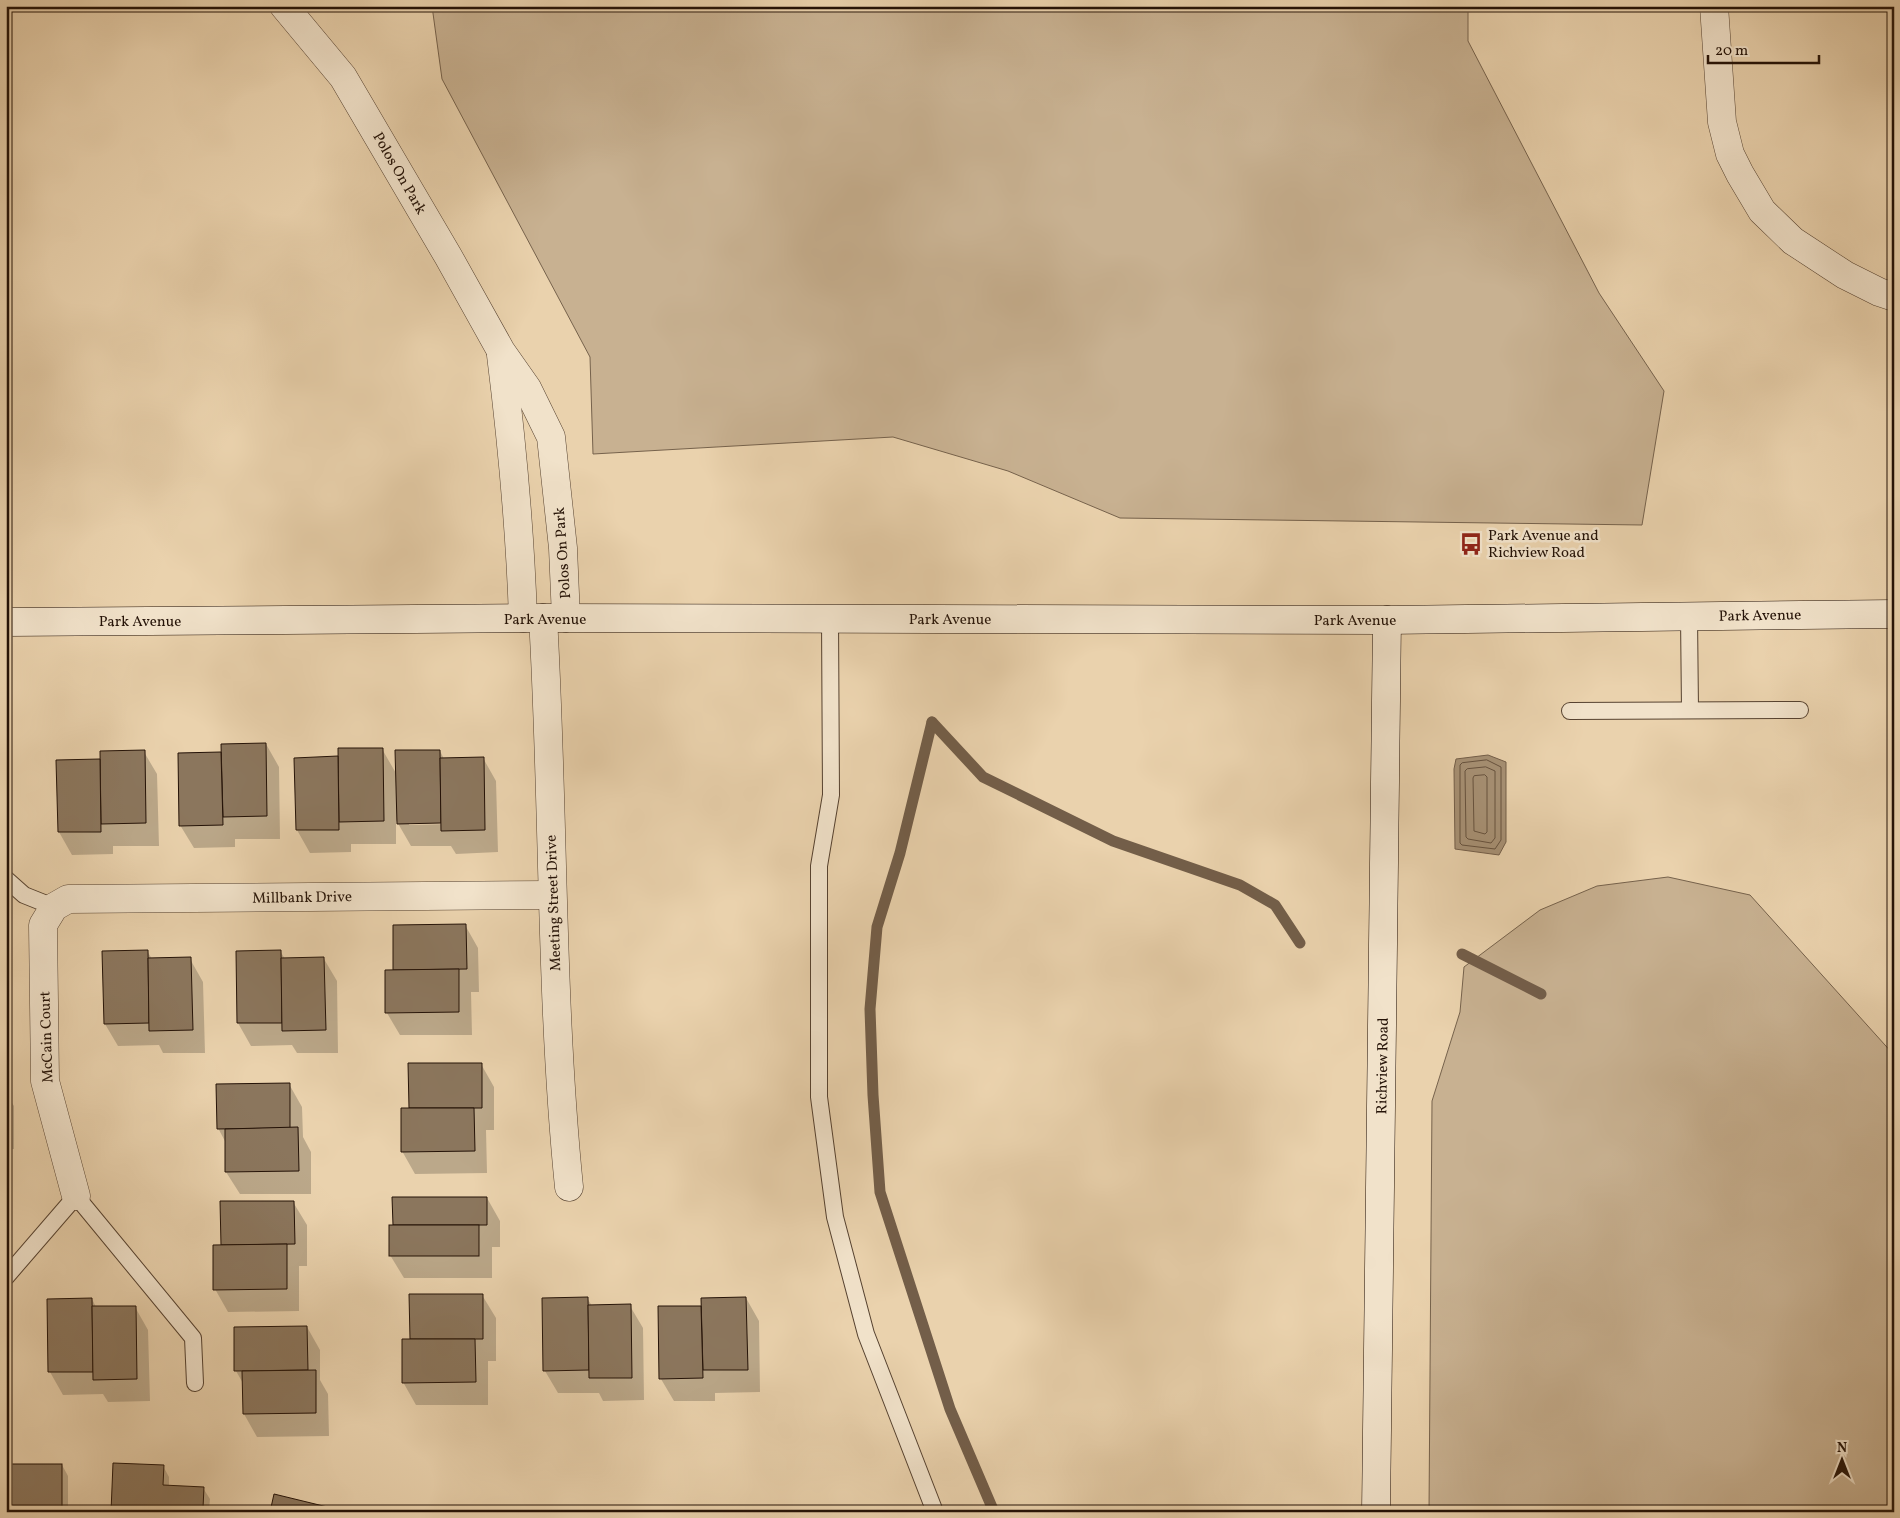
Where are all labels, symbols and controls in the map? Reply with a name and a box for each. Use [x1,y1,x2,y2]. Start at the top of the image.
scale bar [1708,32,1819,64]
text: 20 m [1715,41,1748,62]
street label: Polos On Park [367,129,431,219]
street label: Polos On Park [550,506,577,599]
place label: Park Avenue and Richview Road [1488,526,1599,564]
bus stop icon: Park Avenue and Richview Road [1458,531,1484,557]
street label: Park Avenue [1718,605,1802,628]
street label: Park Avenue [504,610,586,631]
street label: Park Avenue [909,610,991,631]
street label: Park Avenue [1314,611,1396,632]
street label: Park Avenue [99,612,181,633]
street label: Meeting Street Drive [542,835,567,971]
street label: Millbank Drive [252,887,352,910]
street label: McCain Court [35,991,60,1083]
street label: Richview Road [1372,1017,1395,1115]
north arrow [1818,1436,1868,1486]
text: N [1837,1439,1847,1458]

